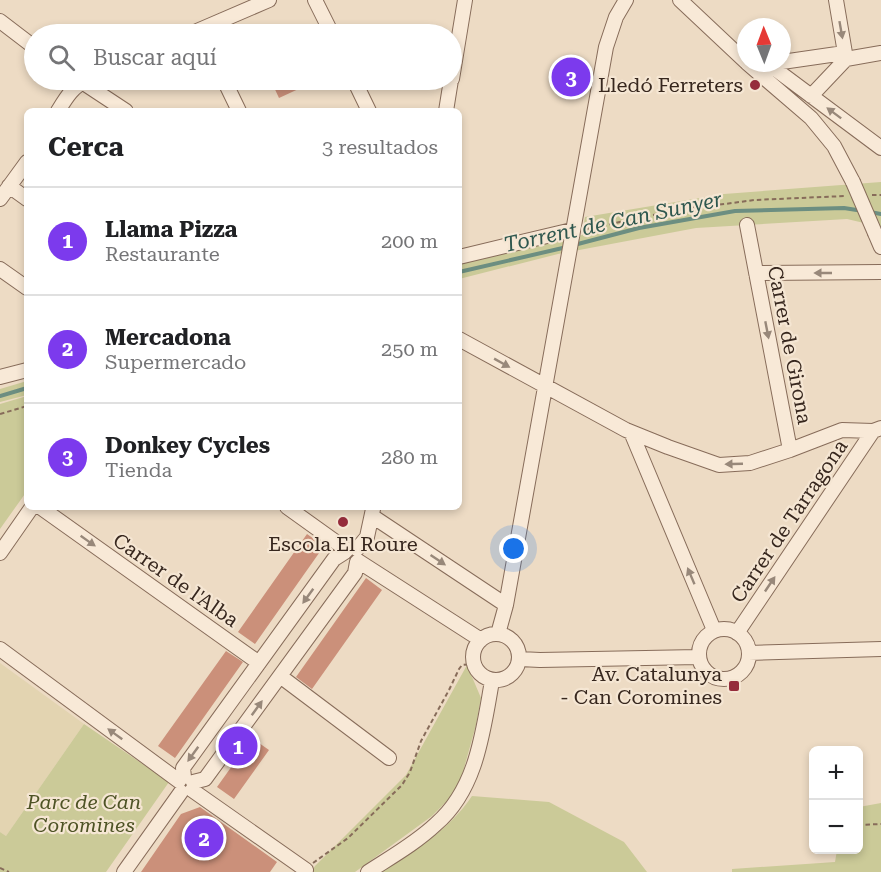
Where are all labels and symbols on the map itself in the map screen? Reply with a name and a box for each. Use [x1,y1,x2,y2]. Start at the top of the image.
north arrow [737,18,791,72]
one-way arrow [836,20,845,39]
pin: 3 [552,54,590,100]
place label: Lledó Ferreters [598,73,743,97]
marker: Lledó Ferreters [748,78,762,92]
one-way arrow [827,107,842,119]
water label: Torrent de Can Sunyer [501,187,725,257]
street label: Carrer de Girona [763,264,817,426]
one-way arrow [813,268,832,278]
one-way arrow [763,321,772,340]
one-way arrow [494,358,511,368]
street label: Carrer de Tarragona [726,435,853,607]
one-way arrow [724,460,743,469]
marker: Escola El Roure [336,515,350,529]
street label: Carrer de l'Alba [109,528,243,632]
place label: Escola El Roure [268,532,418,556]
your location [499,534,528,563]
one-way arrow [79,535,95,547]
one-way arrow [429,554,445,566]
one-way arrow [686,567,696,585]
one-way arrow [764,577,776,593]
one-way arrow [302,587,314,603]
place label: Av. Catalunya - Can Coromines [560,662,722,709]
marker: Av. Catalunya - Can Coromines [727,679,741,693]
one-way arrow [251,700,263,716]
pin: 1 [218,724,258,768]
one-way arrow [107,728,122,740]
one-way arrow [188,746,200,761]
park label: Parc de Can Coromines [26,790,141,837]
pin: 2 [184,816,224,860]

